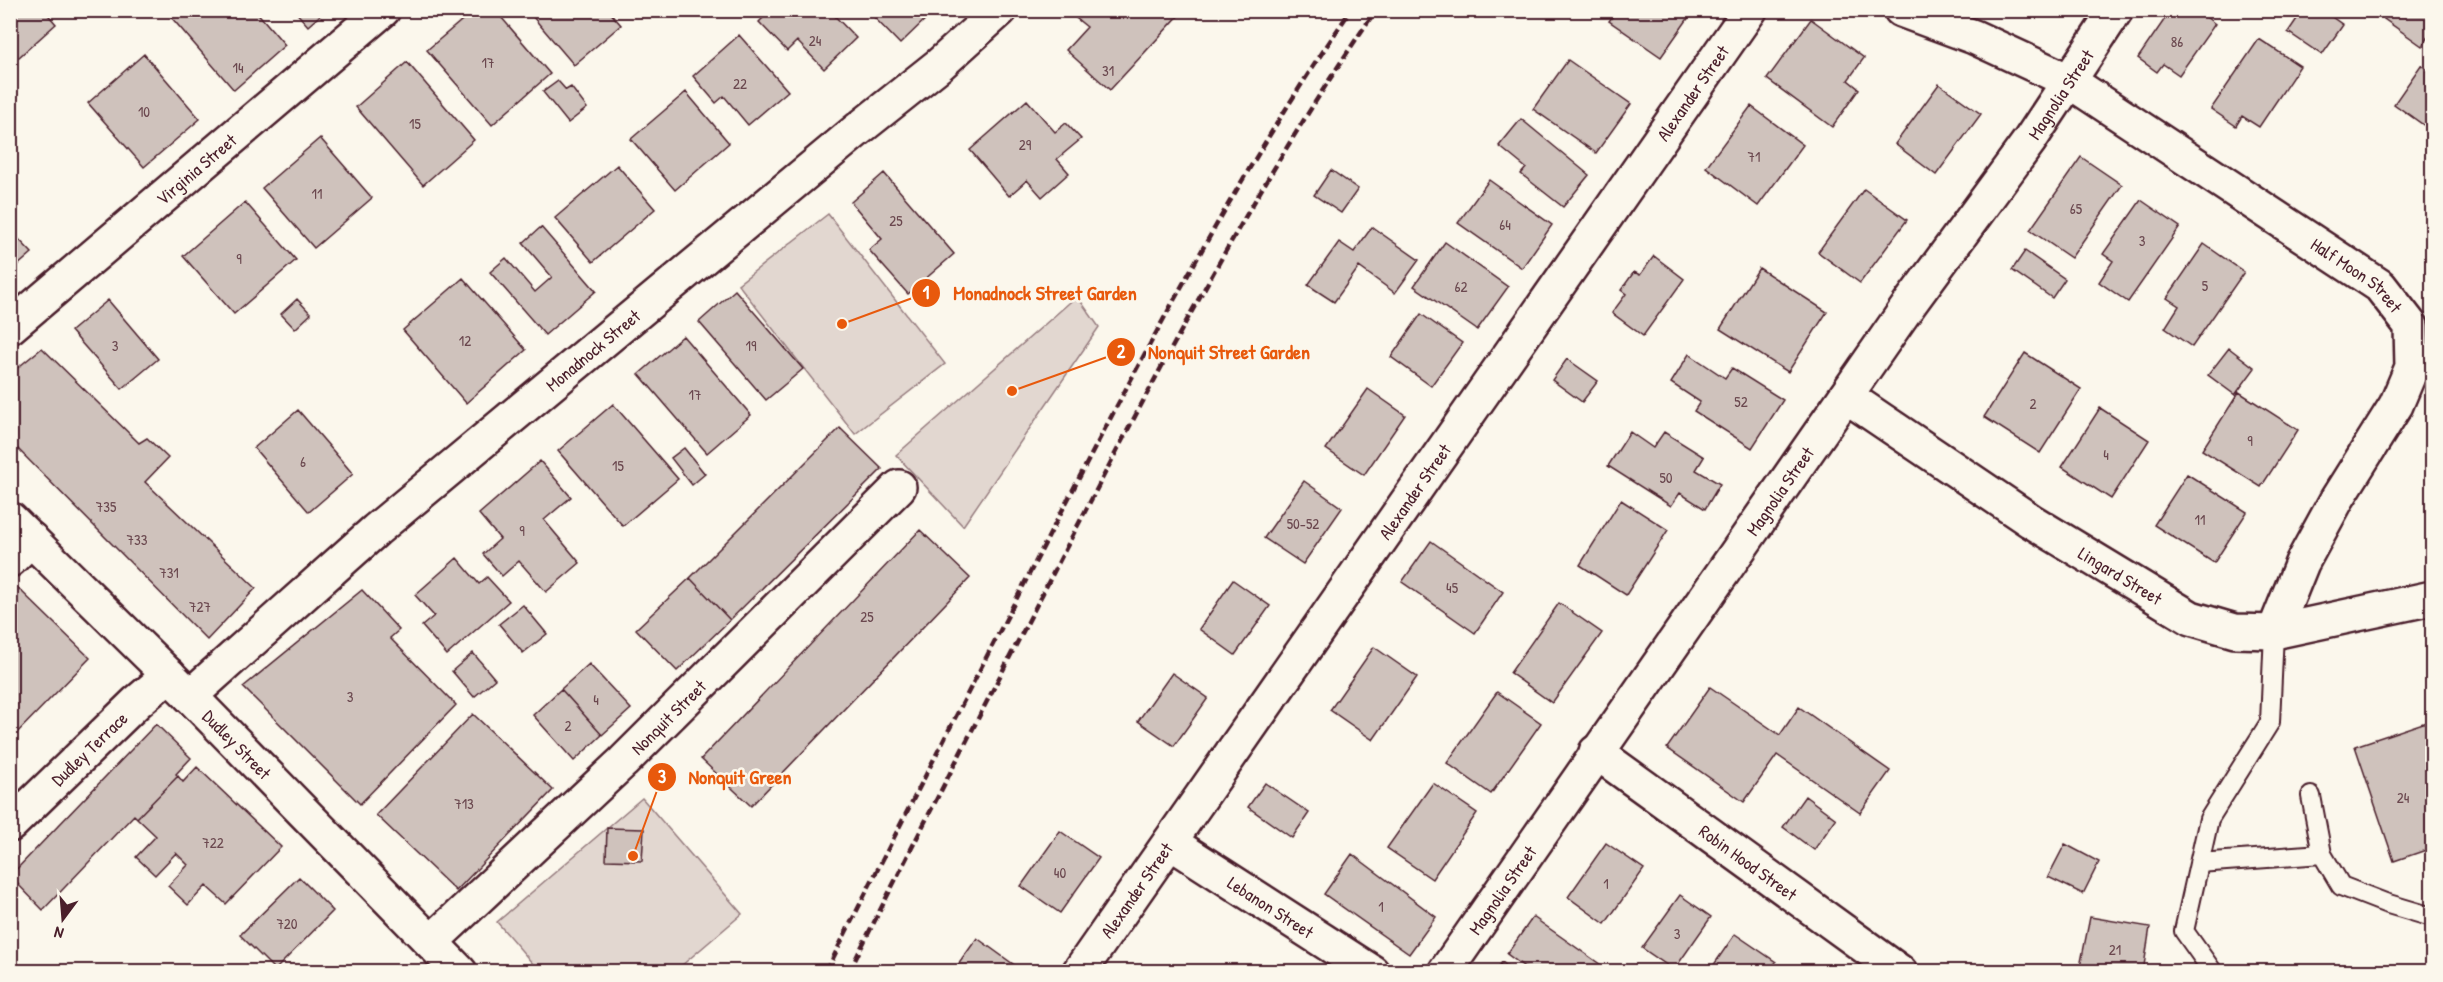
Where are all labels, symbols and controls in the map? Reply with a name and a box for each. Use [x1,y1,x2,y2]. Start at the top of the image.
house number: 24 [809,30,822,51]
house number: 86 [2171,31,2183,52]
street label: Alexander Street [1650,39,1735,146]
street label: Magnolia Street [2021,44,2100,144]
house number: 17 [482,52,494,73]
house number: 14 [232,57,244,78]
house number: 31 [1102,60,1114,81]
house number: 22 [733,73,747,94]
house number: 10 [138,101,150,122]
house number: 15 [409,113,422,134]
street label: Virginia Street [150,127,242,210]
house number: 29 [1019,134,1032,155]
house number: 71 [1748,146,1760,167]
house number: 11 [312,183,322,204]
house number: 65 [2070,198,2083,219]
house number: 25 [889,210,903,231]
house number: 64 [1499,214,1511,235]
house number: 3 [2139,230,2146,251]
street label: Half Moon Street [2306,231,2409,318]
house number: 9 [236,248,242,269]
callout: Monadnock Street Garden [911,274,1148,312]
house number: 5 [2202,275,2209,296]
house number: 62 [1454,276,1468,297]
text: Monadnock Street Garden [953,279,1137,306]
text: 1 [923,280,930,305]
street label: Monadnock Street [540,303,646,397]
house number: 12 [459,330,471,351]
callout: Nonquit Street Garden [1106,333,1322,371]
house number: 3 [112,335,119,356]
house number: 19 [746,335,757,356]
text: Nonquit Street Garden [1148,338,1310,366]
text: 2 [1117,339,1126,364]
house number: 17 [689,384,701,405]
house number: 52 [1734,391,1748,412]
house number: 2 [2029,393,2037,414]
house number: 9 [2247,430,2253,451]
street label: Alexander Street [1372,438,1457,544]
street label: Magnolia Street [1740,441,1820,540]
house number: 4 [2103,444,2109,465]
house number: 6 [300,451,306,472]
house number: 15 [612,455,625,476]
house number: 50 [1659,467,1673,488]
house number: 735 [96,496,117,517]
house number: 11 [2195,509,2205,530]
house number: 50-52 [1287,513,1319,534]
house number: 9 [519,520,525,541]
house number: 733 [127,529,148,550]
street label: Lingard Street [2074,540,2168,611]
house number: 731 [159,562,179,583]
house number: 45 [1446,577,1459,598]
house number: 727 [189,596,211,617]
house number: 25 [860,606,874,627]
street label: Nonquit Street [625,673,712,760]
house number: 3 [347,686,354,707]
house number: 4 [593,689,599,710]
street label: Dudley Street [197,704,278,785]
street label: Dudley Terrace [45,706,133,791]
house number: 2 [564,715,572,736]
callout: Nonquit Green [647,758,804,796]
text: Nonquit Green [688,763,792,791]
text: 3 [658,764,666,789]
house number: 24 [2397,787,2410,808]
house number: 713 [454,793,474,814]
street label: Robin Hood Street [1694,818,1803,907]
house number: 722 [202,832,224,853]
street label: Alexander Street [1094,837,1179,943]
street label: Magnolia Street [1462,840,1542,939]
house number: 40 [1054,862,1066,883]
street label: Lebanon Street [1223,870,1320,944]
house number: 1 [1603,873,1609,894]
north arrow [33,889,93,949]
house number: 1 [1378,896,1384,917]
house number: 720 [276,913,298,934]
text: N [51,922,66,945]
house number: 3 [1674,923,1681,944]
house number: 21 [2109,939,2121,960]

